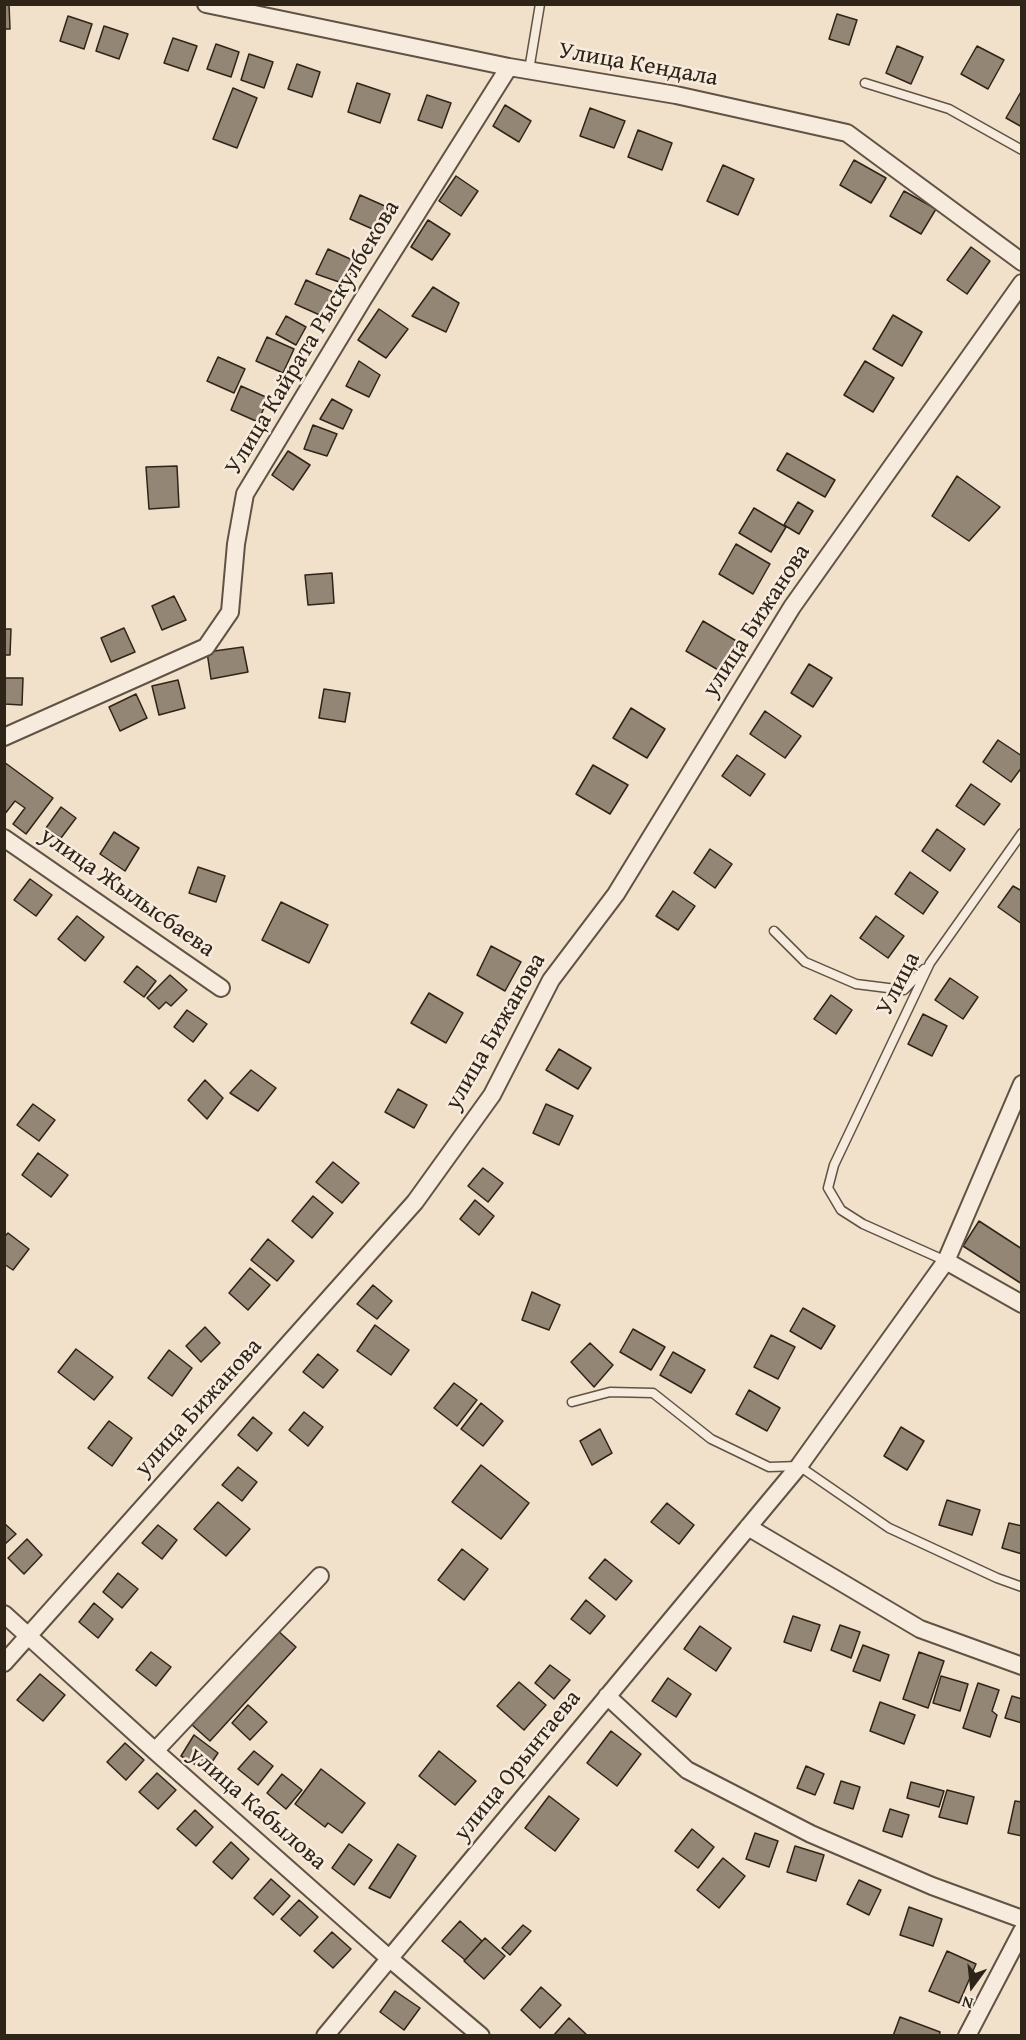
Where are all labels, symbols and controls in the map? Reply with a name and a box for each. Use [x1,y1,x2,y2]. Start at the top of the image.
street label: Улица Кендала [556,37,720,93]
street label: Улица Кайрата Рыскулбекова [219,195,407,481]
street label: улица Бижанова [697,539,817,703]
street label: улица Жылысбаева [34,822,220,964]
street label: улица Бижанова [439,948,553,1116]
street label: Улица [871,948,927,1020]
street label: улица Бижанова [129,1333,269,1483]
street label: улица Орынтаева [448,1685,588,1847]
street label: улица Кабылова [182,1741,332,1877]
north arrow [942,1956,1002,2016]
text: N [959,1990,976,2016]

